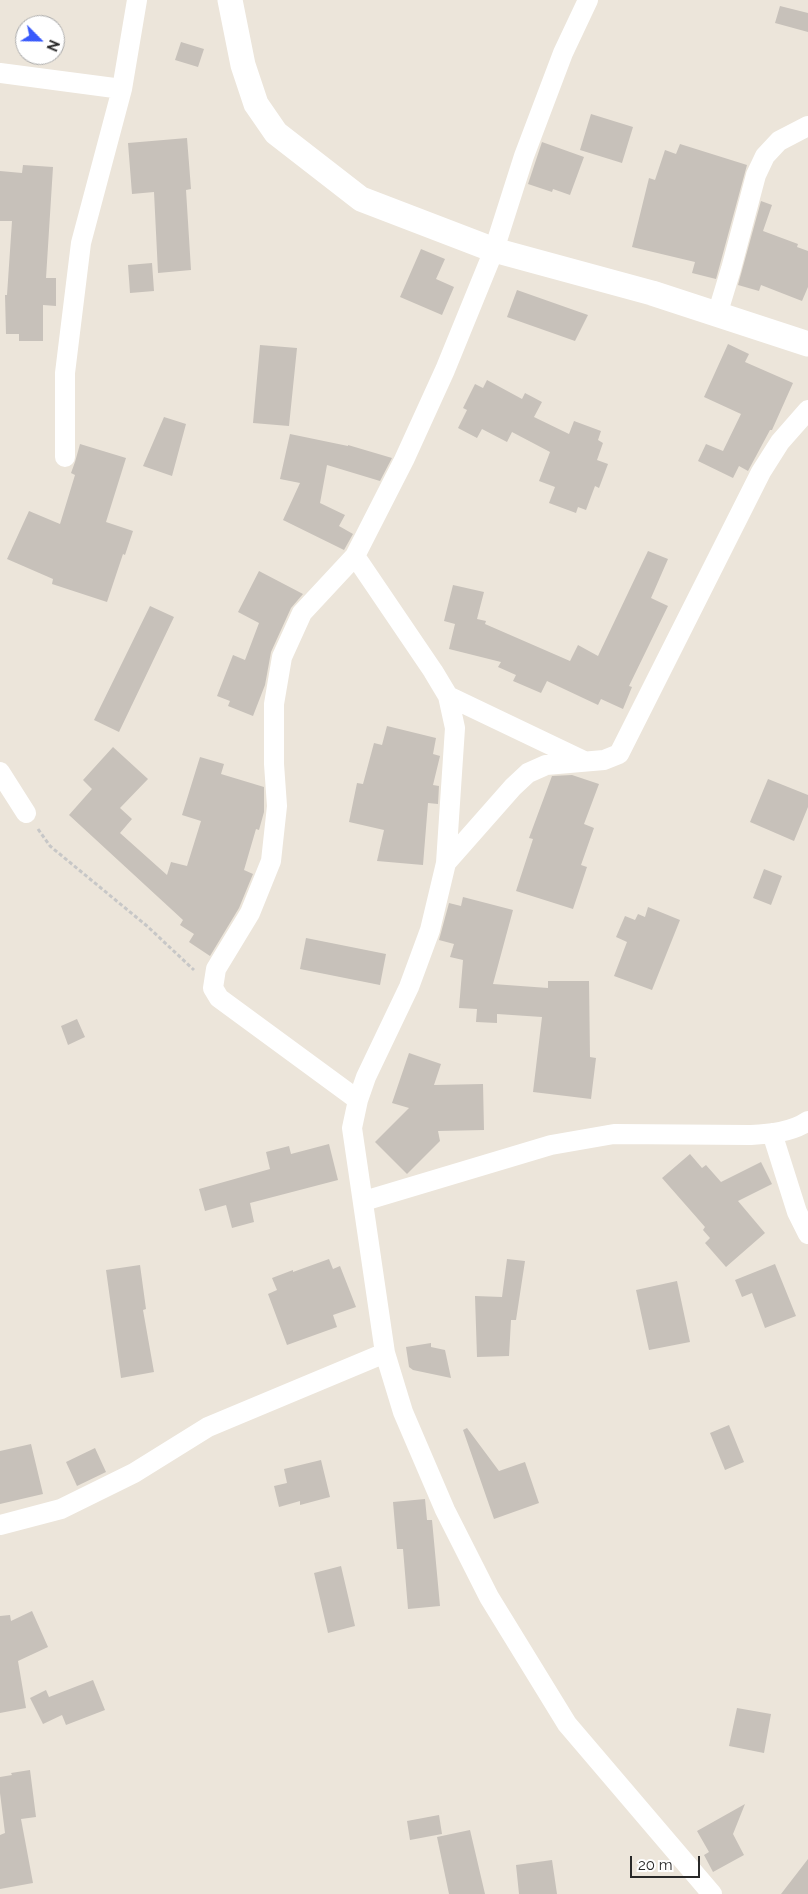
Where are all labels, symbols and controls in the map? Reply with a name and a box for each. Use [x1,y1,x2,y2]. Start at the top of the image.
north arrow [15,15,65,65]
text: N [43,37,62,54]
scale bar [633,1846,703,1878]
text: 20 m [638,1856,673,1874]

